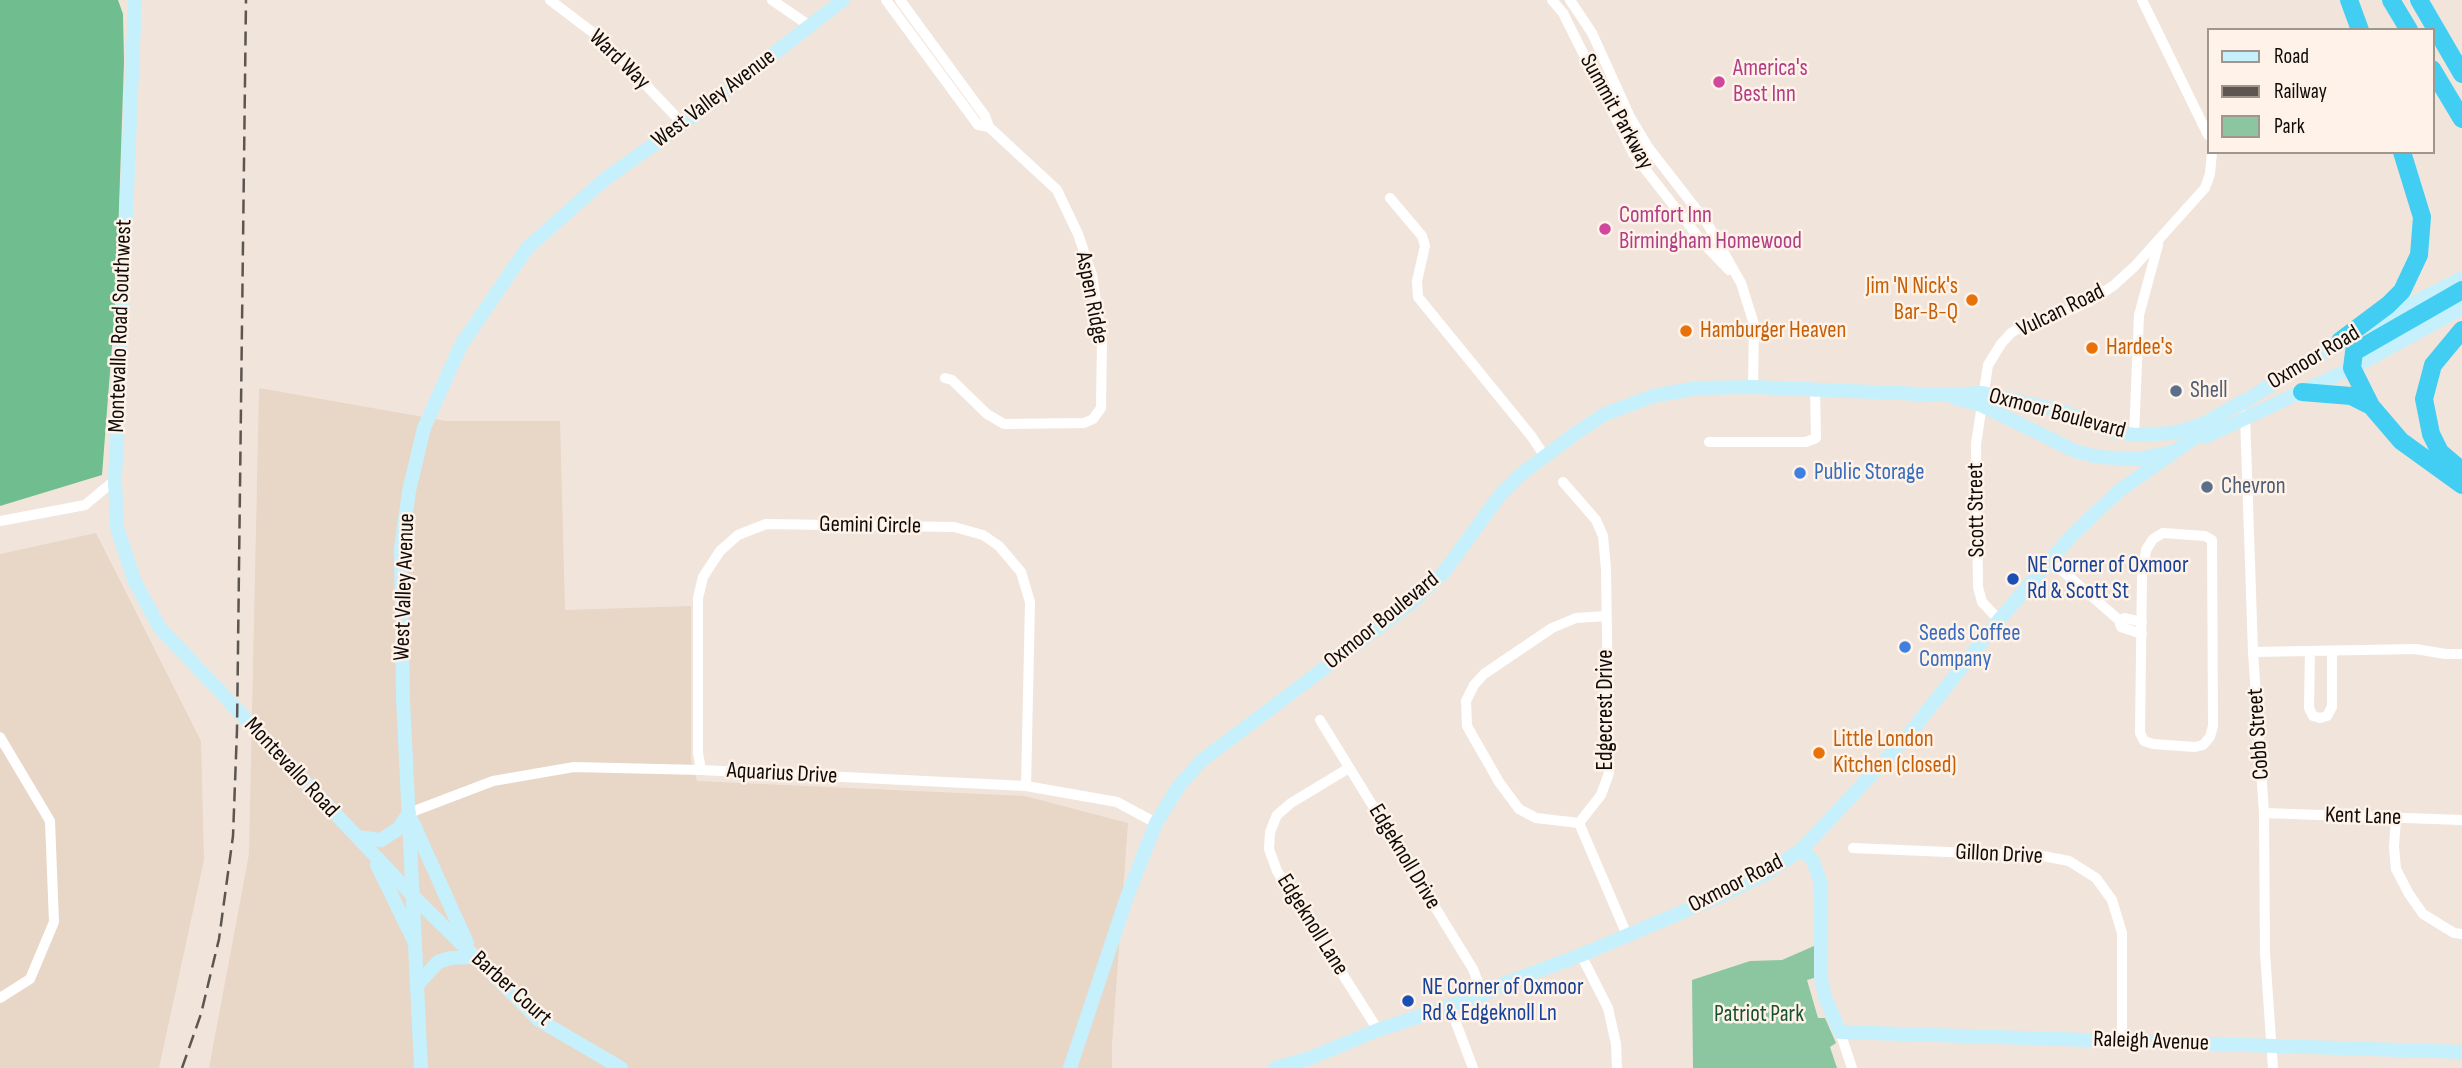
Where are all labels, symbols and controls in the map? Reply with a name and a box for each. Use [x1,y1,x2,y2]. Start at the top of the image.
street label: Ward Way [583,24,655,96]
legend [2206,28,2434,154]
street label: West Valley Avenue [647,44,781,154]
text: Road [2274,44,2309,69]
street label: Summit Parkway [1573,49,1659,175]
place label: America's Best Inn [1733,55,1808,109]
marker: America's Best Inn [1711,74,1727,90]
text: Railway [2274,79,2327,104]
text: Park [2274,114,2305,139]
place label: Comfort Inn Birmingham Homewood [1619,202,1802,256]
street label: Montevallo Road Southwest [103,219,139,433]
marker: Comfort Inn Birmingham Homewood [1597,221,1613,237]
street label: Aspen Ridge [1069,250,1113,346]
place label: Jim 'N Nick's Bar-B-Q [1866,273,1958,327]
street label: Vulcan Road [2013,278,2109,344]
marker: Jim 'N Nick's Bar-B-Q [1964,292,1980,308]
place label: Hamburger Heaven [1700,317,1846,345]
street label: Oxmoor Road [2263,320,2365,396]
marker: Hamburger Heaven [1678,323,1694,339]
place label: Hardee's [2106,334,2173,362]
marker: Hardee's [2084,340,2100,356]
place label: Shell [2190,377,2227,405]
street label: Oxmoor Boulevard [1986,383,2128,445]
marker: Shell [2168,383,2184,399]
place label: Public Storage [1814,459,1924,487]
street label: Scott Street [1962,462,1992,558]
marker: Public Storage [1792,465,1808,481]
place label: Chevron [2221,473,2286,501]
marker: Chevron [2199,479,2215,495]
street label: Gemini Circle [819,511,921,541]
street label: West Valley Avenue [389,513,421,661]
place label: NE Corner of Oxmoor Rd & Scott St [2027,552,2189,606]
street label: Oxmoor Boulevard [1319,566,1445,676]
marker: NE Corner of Oxmoor Rd & Scott St [2005,571,2021,587]
place label: Seeds Coffee Company [1919,620,2020,674]
marker: Seeds Coffee Company [1897,639,1913,655]
street label: Edgecrest Drive [1592,650,1620,770]
street label: Cobb Street [2242,687,2276,781]
street label: Montevallo Road [238,712,344,824]
place label: Little London Kitchen (closed) [1833,726,1956,780]
marker: Little London Kitchen (closed) [1811,745,1827,761]
street label: Aquarius Drive [726,757,838,791]
street label: Edgeknoll Drive [1362,799,1446,915]
street label: Kent Lane [2324,802,2402,832]
street label: Gillon Drive [1955,839,2043,871]
street label: Oxmoor Road [1684,848,1788,920]
street label: Edgeknoll Lane [1270,869,1354,981]
street label: Barber Court [465,946,557,1032]
place label: NE Corner of Oxmoor Rd & Edgeknoll Ln [1422,974,1584,1028]
marker: NE Corner of Oxmoor Rd & Edgeknoll Ln [1400,993,1416,1009]
park label: Patriot Park [1714,1001,1804,1029]
street label: Raleigh Avenue [2093,1026,2209,1058]

